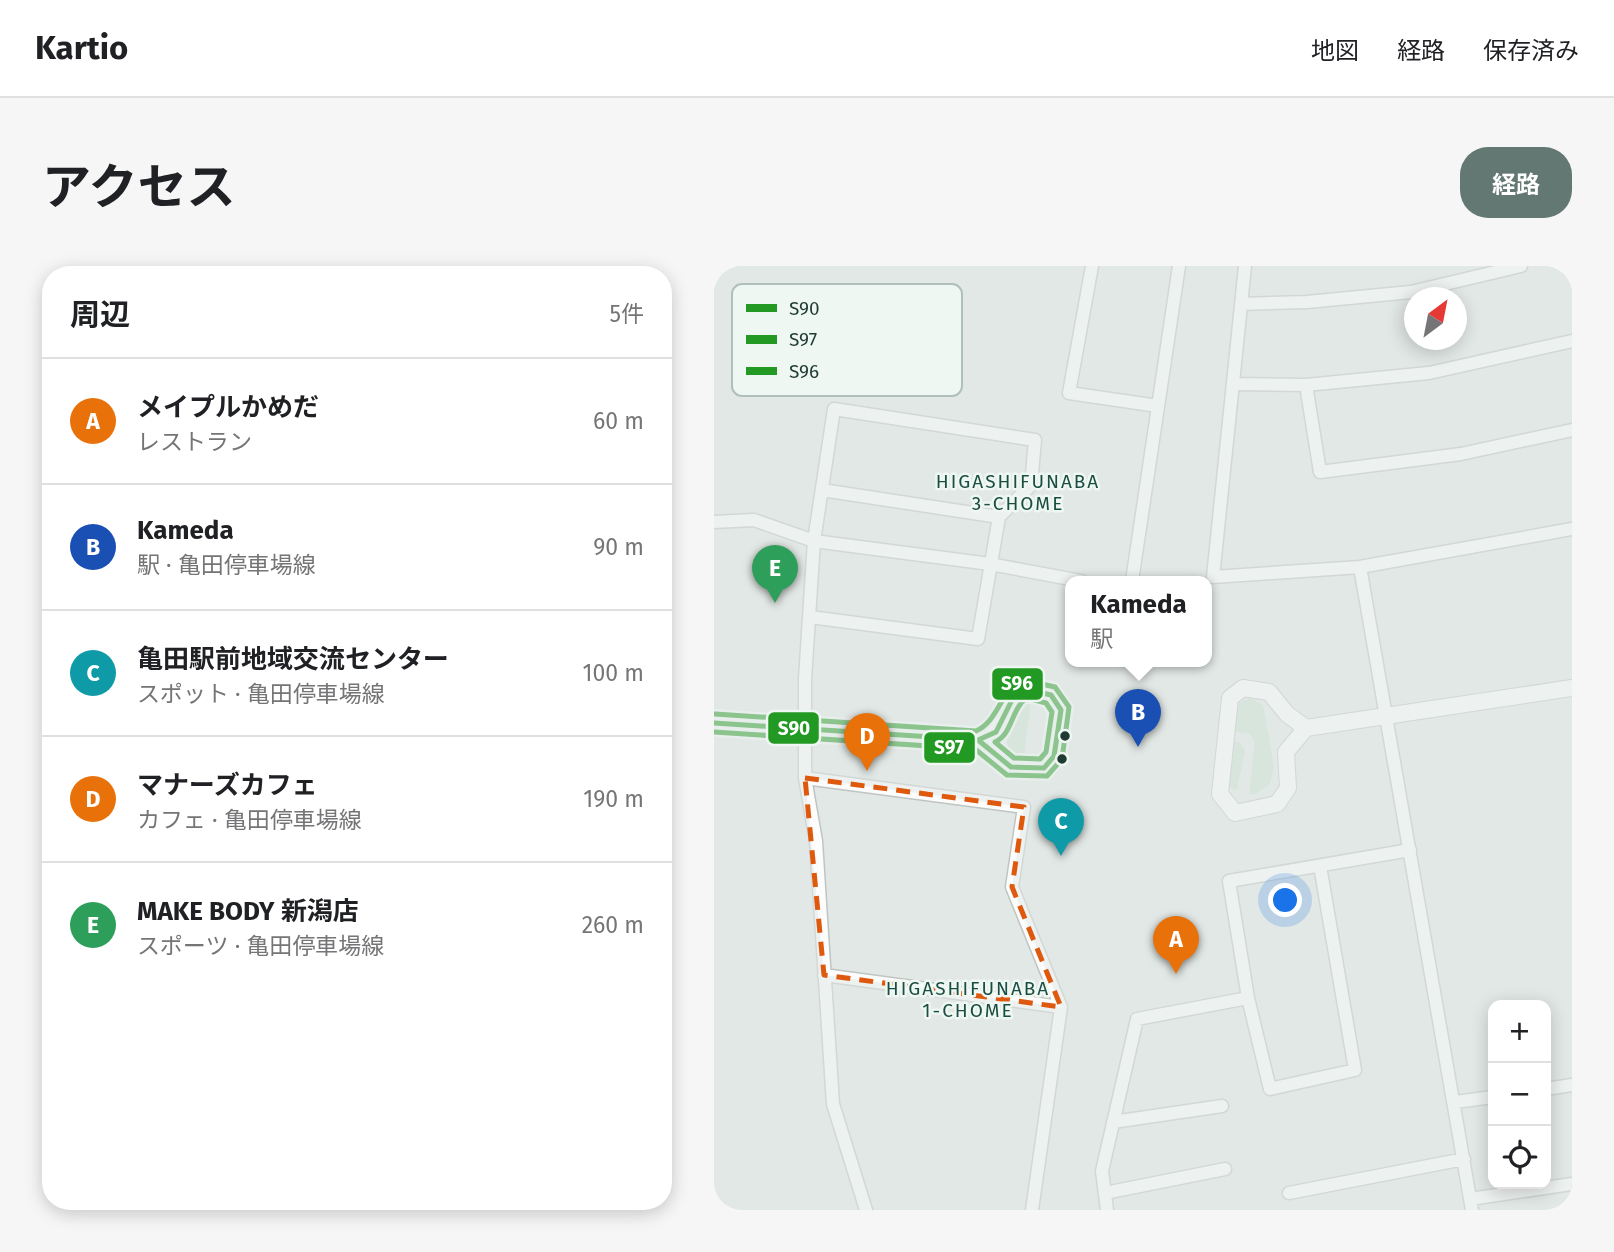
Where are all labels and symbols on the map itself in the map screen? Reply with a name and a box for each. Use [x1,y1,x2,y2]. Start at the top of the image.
legend [732,284,962,396]
north arrow [1404,287,1467,350]
text: S90 [789,297,820,320]
text: S97 [789,328,817,351]
text: S96 [789,360,819,383]
district label: HIGASHIFUNABA 3-CHOME [936,470,1100,515]
pin: E [752,545,798,603]
line badge: S96 [991,667,1044,701]
text: S96 [1001,672,1033,695]
pin: B [1115,689,1161,747]
line badge: S90 [767,711,820,745]
pin: D [844,713,890,771]
text: S90 [778,717,810,740]
unlabelled marker [1058,729,1072,743]
line badge: S97 [923,731,976,764]
text: S97 [934,736,964,759]
unlabelled marker [1055,752,1069,766]
pin: C [1038,798,1084,856]
your location [1268,883,1302,917]
pin: A [1153,916,1199,974]
district label: HIGASHIFUNABA 1-CHOME [886,977,1050,1022]

